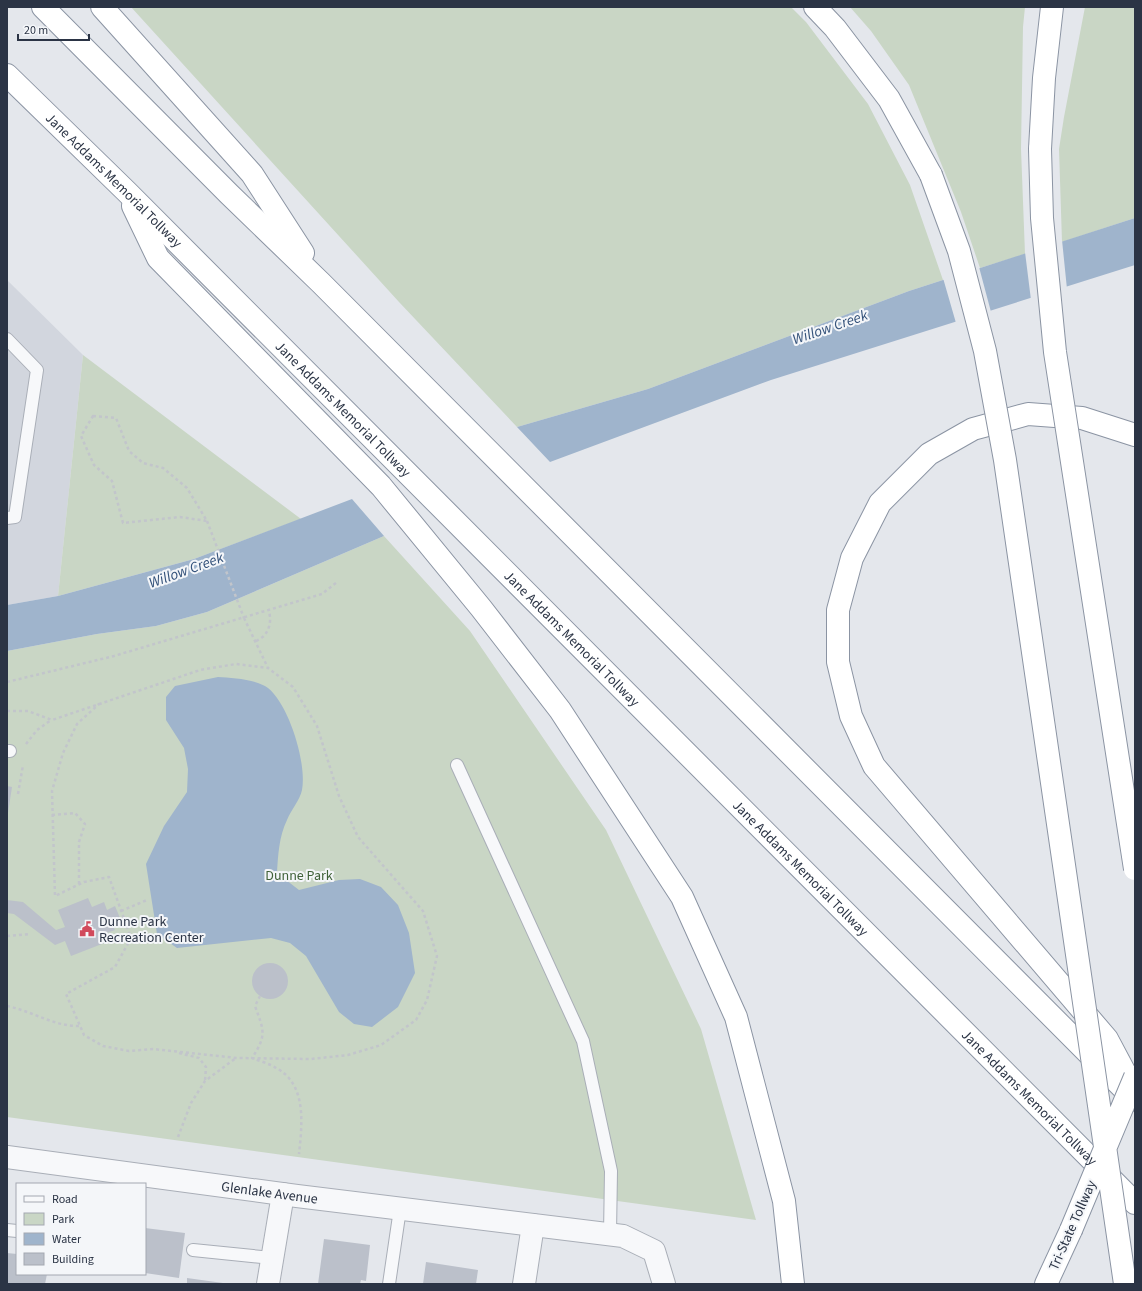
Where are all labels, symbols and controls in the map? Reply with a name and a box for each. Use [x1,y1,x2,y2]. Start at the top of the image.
scale bar [18,16,89,42]
text: 20 m [24,22,48,39]
street label: Jane Addams Memorial Tollway [41,109,186,253]
water label: Willow Creek [790,305,871,350]
street label: Jane Addams Memorial Tollway [270,337,415,482]
water label: Willow Creek [146,547,227,594]
street label: Jane Addams Memorial Tollway [499,567,644,712]
street label: Jane Addams Memorial Tollway [728,796,873,941]
park label: Dunne Park [265,866,333,886]
place label: Dunne Park Recreation Center [99,912,204,948]
public building icon: Dunne Park Recreation Center [78,920,96,938]
street label: Jane Addams Memorial Tollway [957,1026,1102,1171]
street label: Glenlake Avenue [220,1177,319,1209]
street label: Tri-State Tollway [1044,1177,1102,1274]
legend [16,1183,146,1275]
text: Road [52,1191,78,1208]
text: Park [52,1211,74,1228]
text: Water [52,1231,82,1248]
text: Building [52,1251,94,1268]

